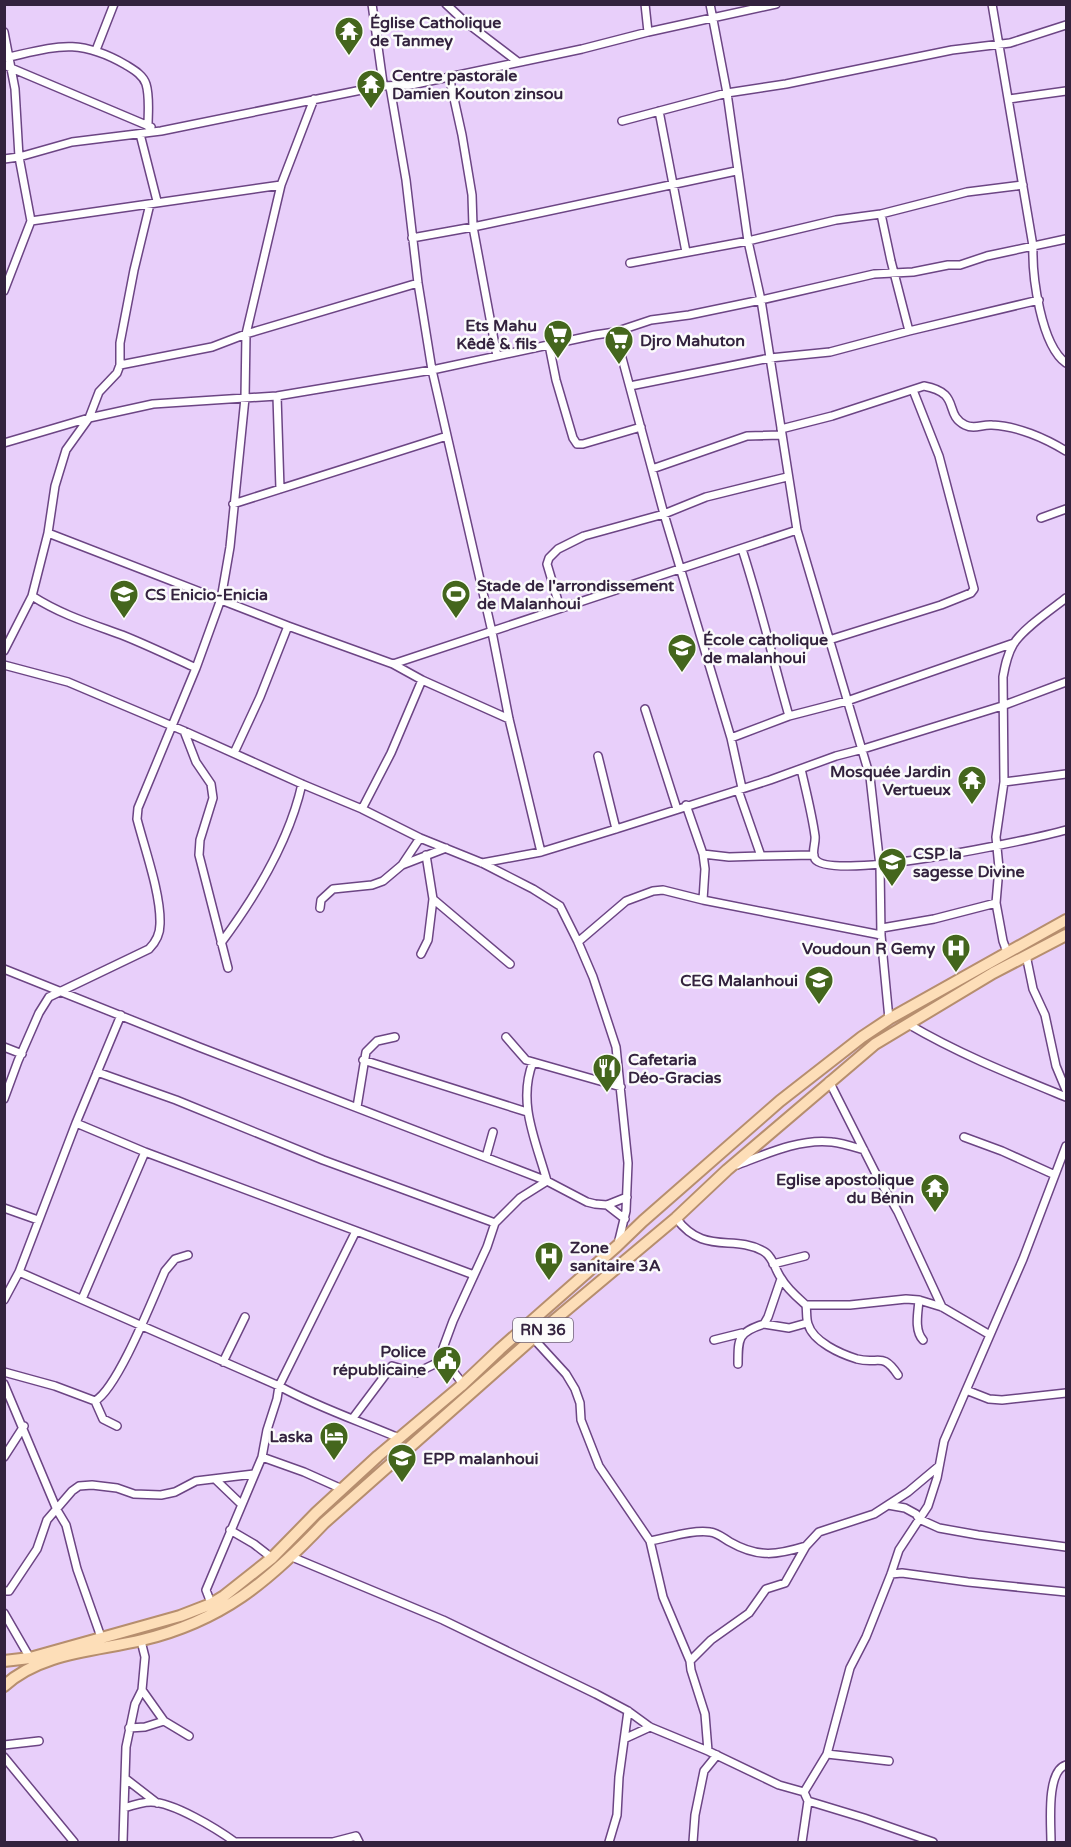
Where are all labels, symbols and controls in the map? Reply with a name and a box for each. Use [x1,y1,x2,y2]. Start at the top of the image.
place label: Église Catholique de Tanmey [370,13,501,51]
temple icon: Église Catholique de Tanmey [333,15,365,57]
place label: Centre pastorale Damien Kouton zinsou [392,66,563,104]
temple icon: Centre pastorale Damien Kouton zinsou [355,68,387,110]
place label: Ets Mahu Kêdê & fils [456,316,537,354]
supermarket icon: Ets Mahu Kêdê & fils [542,318,574,360]
supermarket icon: Djro Mahuton [603,324,635,366]
place label: Djro Mahuton [640,331,745,351]
place label: Stade de l'arrondissement de Malanhoui [477,576,675,614]
school or university icon: CS Enicio-Enicia [108,578,140,620]
sports icon: Stade de l'arrondissement de Malanhoui [440,578,472,620]
place label: CS Enicio-Enicia [145,585,268,605]
place label: École catholique de malanhoui [703,630,828,668]
school or university icon: École catholique de malanhoui [666,632,698,674]
place label: Mosquée Jardin Vertueux [830,762,951,800]
temple icon: Mosquée Jardin Vertueux [956,764,988,806]
place label: CSP la sagesse Divine [913,844,1025,882]
school or university icon: CSP la sagesse Divine [876,846,908,888]
hospital icon: Voudoun R Gemy [940,932,972,974]
place label: Voudoun R Gemy [802,939,935,959]
school or university icon: CEG Malanhoui [803,964,835,1006]
place label: CEG Malanhoui [680,971,798,991]
place label: Cafetaria Déo-Gracias [628,1050,722,1088]
restaurant icon: Cafetaria Déo-Gracias [591,1052,623,1094]
place label: Eglise apostolique du Bénin [776,1170,914,1208]
temple icon: Eglise apostolique du Bénin [919,1172,951,1214]
place label: Zone sanitaire 3A [570,1238,661,1276]
hospital icon: Zone sanitaire 3A [533,1240,565,1282]
road number: RN 36 [513,1318,573,1342]
place label: Police républicaine [333,1342,426,1380]
public building icon: Police républicaine [431,1344,463,1386]
hotel icon: Laska [318,1420,350,1462]
place label: Laska [270,1427,313,1447]
school or university icon: EPP malanhoui [386,1442,418,1484]
place label: EPP malanhoui [423,1449,538,1469]

